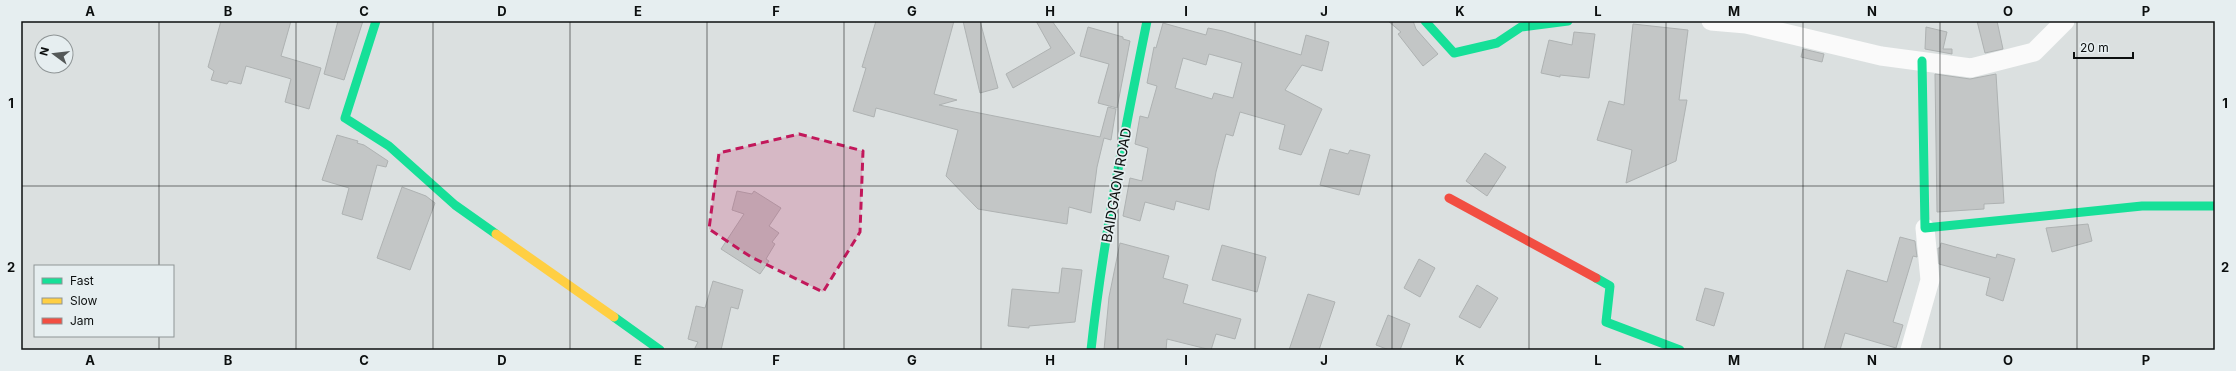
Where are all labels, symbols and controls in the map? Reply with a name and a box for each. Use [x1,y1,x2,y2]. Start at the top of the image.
text: A [85,3,95,19]
text: B [224,3,233,19]
text: C [359,3,369,19]
text: D [497,3,507,19]
text: E [634,3,642,19]
text: F [772,3,780,19]
text: G [907,3,917,19]
text: H [1045,3,1055,19]
text: I [1184,3,1188,19]
text: J [1320,3,1328,19]
text: K [1455,3,1465,19]
text: L [1594,3,1602,19]
text: M [1728,3,1740,19]
text: N [1867,3,1877,19]
text: O [2003,3,2013,19]
text: P [2142,3,2150,19]
north arrow [34,34,74,74]
scale bar [2074,34,2133,60]
text: 20 m [2080,40,2109,55]
text: N [36,46,52,57]
text: 1 [8,95,14,111]
text: 1 [2222,95,2228,111]
street label: BAIDGAON ROAD [1098,126,1134,244]
text: 2 [7,259,15,275]
text: 2 [2221,259,2229,275]
legend [34,265,174,337]
text: Fast [70,273,94,288]
text: Slow [70,293,98,308]
text: Jam [70,313,94,328]
text: A [85,352,95,368]
text: B [224,352,233,368]
text: C [359,352,369,368]
text: D [497,352,507,368]
text: E [634,352,642,368]
text: F [772,352,780,368]
text: G [907,352,917,368]
text: H [1045,352,1055,368]
text: I [1184,352,1188,368]
text: J [1320,352,1328,368]
text: K [1455,352,1465,368]
text: L [1594,352,1602,368]
text: M [1728,352,1740,368]
text: N [1867,352,1877,368]
text: O [2003,352,2013,368]
text: P [2142,352,2150,368]

